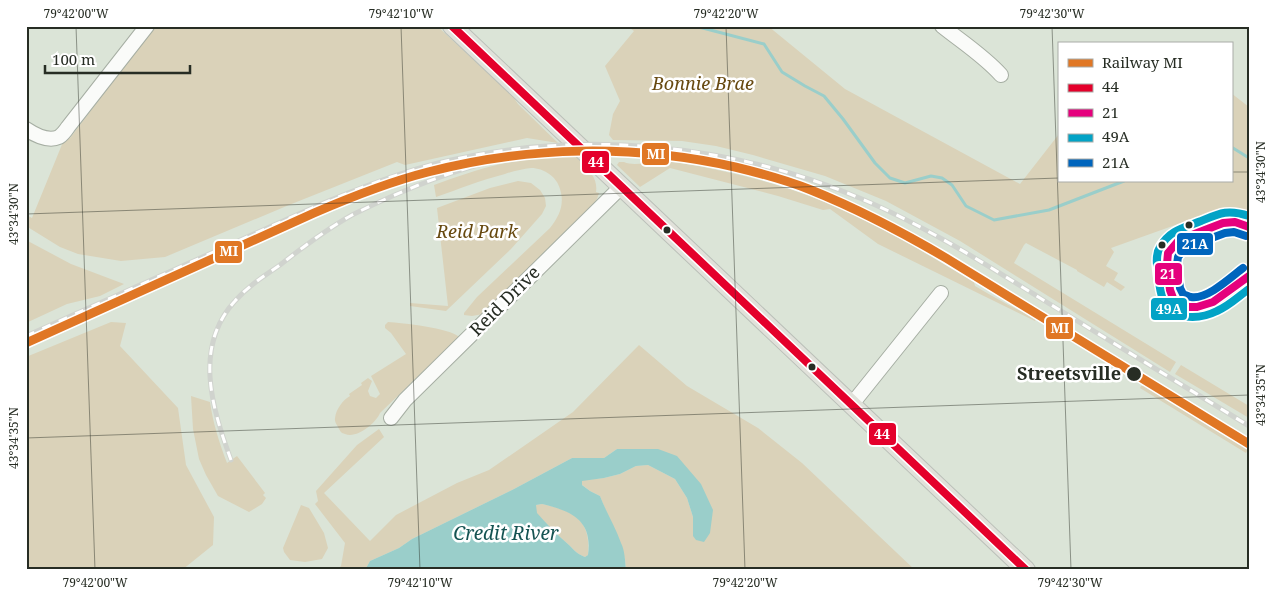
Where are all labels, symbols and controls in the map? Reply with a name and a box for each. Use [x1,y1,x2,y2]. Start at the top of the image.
text: 79°42'00"W [43,5,109,22]
text: 79°42'10"W [368,5,434,22]
text: 79°42'20"W [693,5,759,22]
text: 79°42'30"W [1019,5,1085,22]
scale bar [45,42,190,74]
legend [1058,42,1232,182]
text: 100 m [52,49,95,69]
text: Railway MI [1102,52,1183,72]
park label: Bonnie Brae [651,71,754,95]
text: 44 [1102,76,1119,96]
text: 21 [1102,102,1119,122]
text: 49A [1102,126,1130,146]
text: 43°34'30"N [1252,141,1269,203]
line badge: MI [641,142,670,166]
text: MI [647,144,666,163]
line badge: 44 [581,150,610,174]
text: 44 [588,152,604,171]
text: 21A [1102,152,1130,172]
text: 43°34'30"N [5,183,22,245]
park label: Reid Park [435,219,519,243]
unlabelled marker [1184,220,1194,230]
unlabelled marker [662,225,672,235]
line badge: 21A [1176,232,1214,256]
text: 21A [1182,234,1209,253]
line badge: MI [214,240,243,264]
unlabelled marker [1157,240,1167,250]
text: MI [220,241,239,260]
street label: Reid Drive [464,260,545,341]
line badge: 21 [1154,262,1183,286]
text: 21 [1160,264,1176,283]
line badge: 49A [1150,297,1188,321]
text: 49A [1156,299,1183,318]
line badge: MI [1045,316,1074,340]
text: MI [1051,318,1070,337]
place label: Streetsville [1017,361,1121,385]
unlabelled marker [807,362,817,372]
text: 43°34'35"N [1252,364,1269,426]
marker: Streetsville [1125,365,1143,383]
text: 43°34'35"N [5,407,22,469]
line badge: 44 [868,422,897,446]
text: 44 [874,424,890,443]
water label: Credit River [453,520,559,546]
text: 79°42'00"W [62,574,128,591]
text: 79°42'10"W [387,574,453,591]
text: 79°42'20"W [712,574,778,591]
text: 79°42'30"W [1037,574,1103,591]

